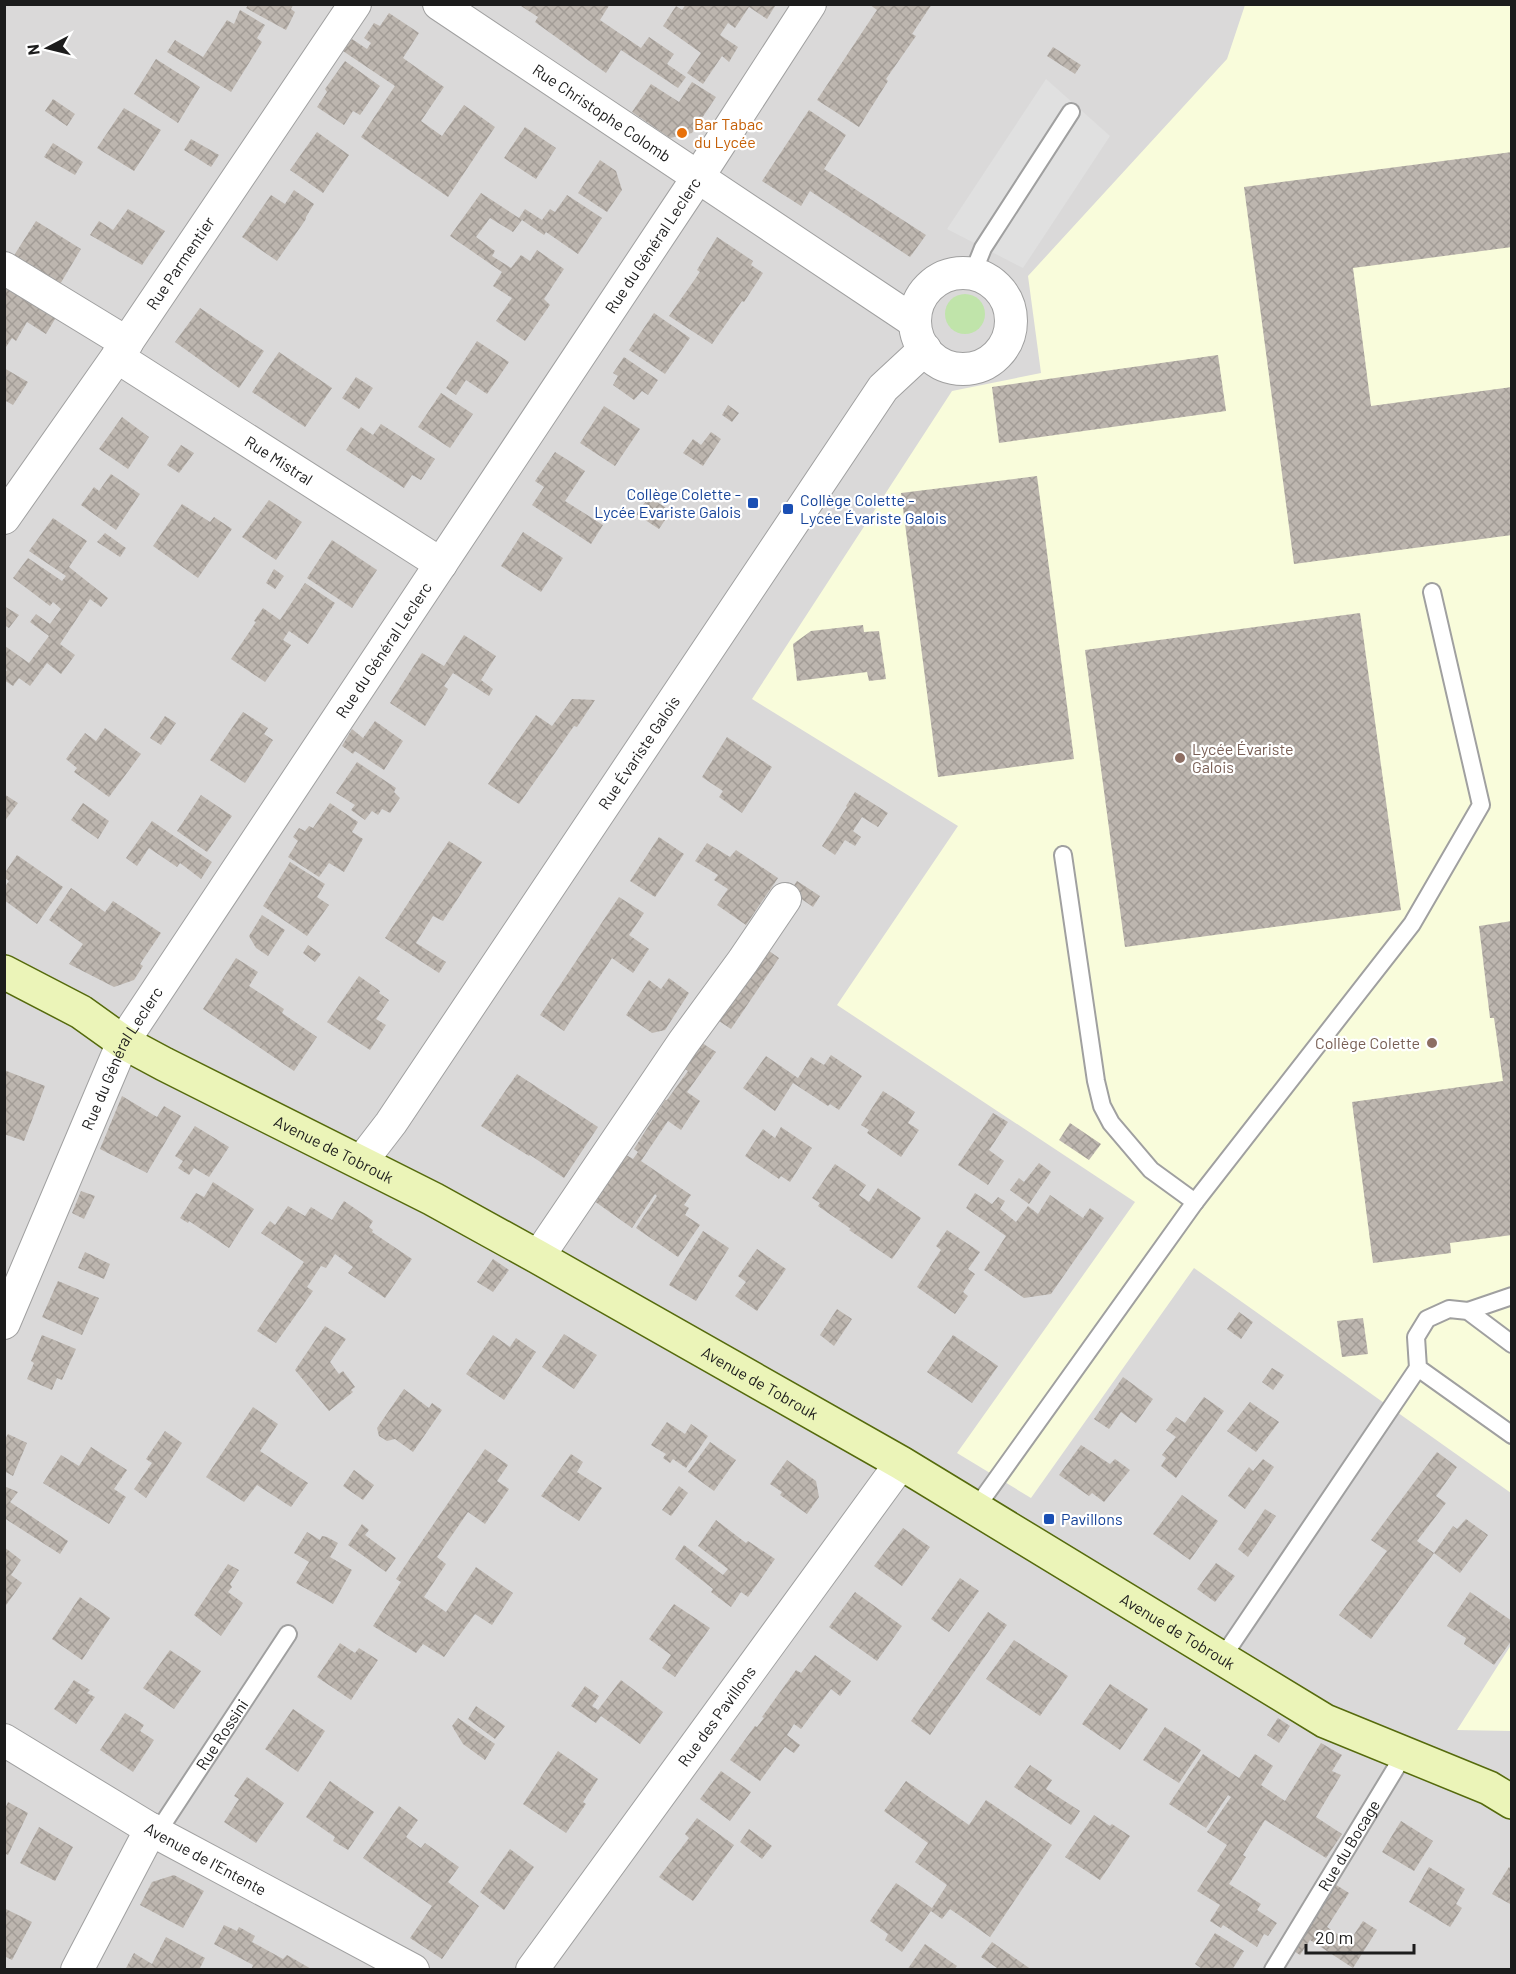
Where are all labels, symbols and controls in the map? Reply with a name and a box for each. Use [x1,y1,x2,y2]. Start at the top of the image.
north arrow [18,18,78,78]
text: N [23,43,43,56]
street label: Rue Christophe Colomb [530,59,675,165]
place label: Bar Tabac du Lycée [694,114,763,151]
marker: Bar Tabac du Lycée [675,126,689,140]
street label: Rue du Général Leclerc [600,173,704,316]
street label: Rue Parmentier [142,212,218,313]
street label: Rue Mistral [242,431,317,489]
place label: Collège Colette - Lycée Evariste Galois [594,484,741,521]
place label: Collège Colette - Lycée Évariste Galois [800,490,947,527]
marker: Collège Colette - Lycée Evariste Galois [746,496,760,510]
marker: Collège Colette - Lycée Évariste Galois [781,502,795,516]
street label: Rue du Général Leclerc [331,578,435,721]
street label: Rue Évariste Galois [594,692,683,813]
place label: Lycée Évariste Galois [1192,739,1294,776]
marker: Lycée Évariste Galois [1173,751,1187,765]
street label: Rue du Général Leclerc [77,983,166,1133]
place label: Collège Colette [1315,1033,1420,1052]
marker: Collège Colette [1425,1036,1439,1050]
street label: Avenue de Tobrouk [271,1111,397,1187]
street label: Avenue de Tobrouk [698,1342,822,1423]
place label: Pavillons [1061,1509,1123,1528]
marker: Pavillons [1042,1512,1056,1526]
street label: Avenue de Tobrouk [1117,1589,1239,1673]
street label: Rue des Pavillons [673,1662,759,1770]
street label: Rue Rossini [191,1695,252,1773]
street label: Rue du Bocage [1314,1796,1383,1894]
street label: Avenue de l'Entente [141,1818,270,1899]
scale bar [1306,1917,1414,1955]
text: 20 m [1315,1926,1353,1948]

